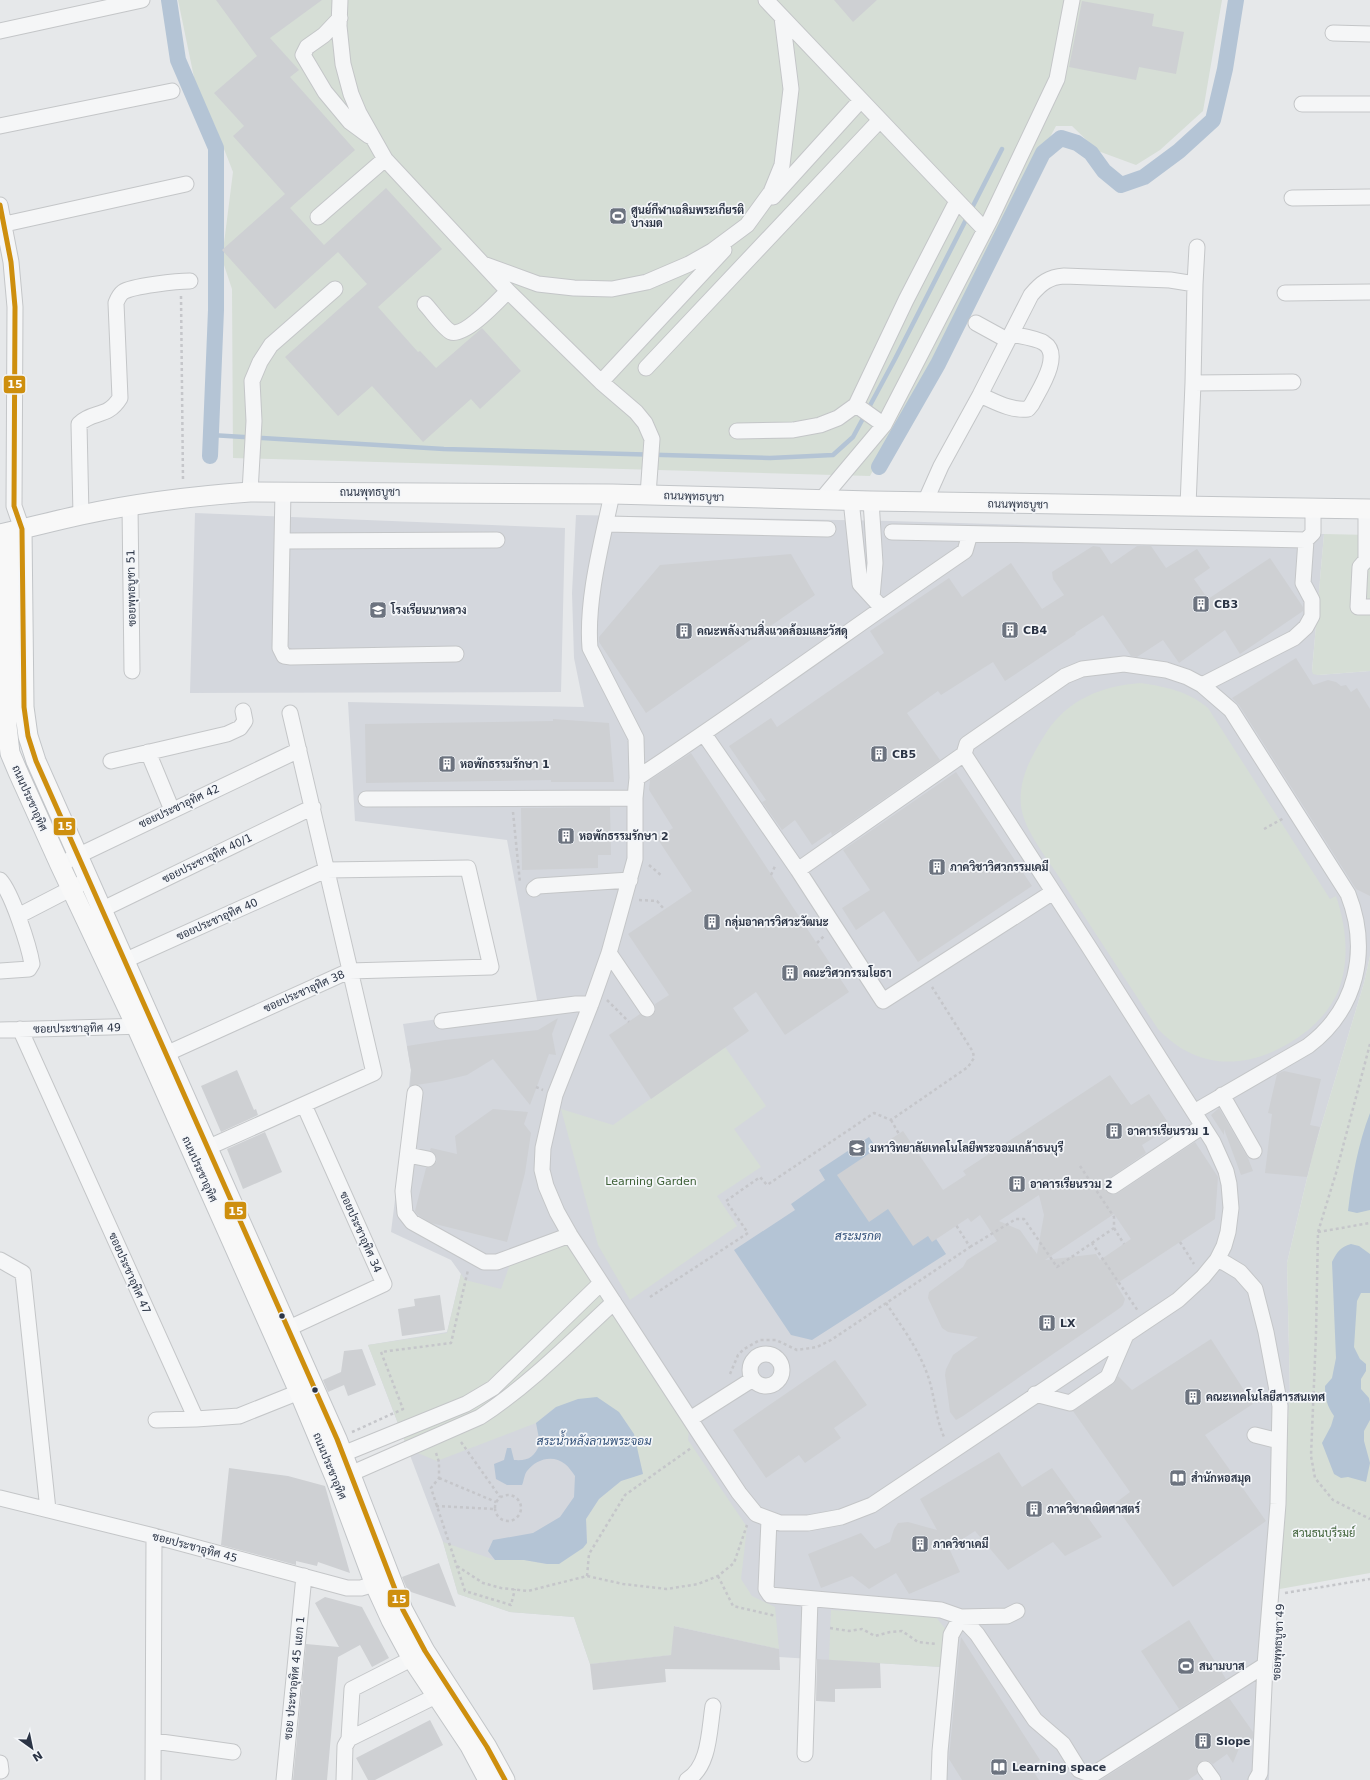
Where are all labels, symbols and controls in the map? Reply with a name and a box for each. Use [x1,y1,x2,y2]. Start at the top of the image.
place label: ศูนย์กีฬาเฉลิมพระเกียรติ บางมด [631,202,744,230]
sports icon: ศูนย์กีฬาเฉลิมพระเกียรติ บางมด [608,206,628,226]
line badge: 15 [3,375,26,394]
text: 15 [7,378,23,391]
street label: ถนนพุทธบูชา [340,486,400,501]
street label: ถนนพุทธบูชา [663,489,725,506]
street label: ถนนพุทธบูชา [988,497,1048,514]
street label: ซอยพุทธบูชา 51 [124,549,141,627]
building icon: CB3 [1191,594,1211,614]
place label: CB3 [1214,598,1238,611]
school or university icon: โรงเรียนนาหลวง [368,600,388,620]
place label: โรงเรียนนาหลวง [390,602,467,617]
place label: คณะพลังงานสิ่งแวดล้อมและวัสดุ [697,620,848,639]
building icon: CB4 [1000,620,1020,640]
building icon: คณะพลังงานสิ่งแวดล้อมและวัสดุ [674,621,694,641]
place label: CB4 [1023,624,1047,637]
building icon: CB5 [869,744,889,764]
place label: CB5 [892,748,916,761]
building icon: หอพักธรรมรักษา 1 [437,754,457,774]
place label: หอพักธรรมรักษา 1 [460,757,550,771]
street label: ถนนประชาอุทิศ [7,763,50,834]
street label: ซอยประชาอุทิศ 42 [137,782,223,833]
line badge: 15 [53,817,76,836]
text: 15 [57,820,73,833]
building icon: หอพักธรรมรักษา 2 [556,826,576,846]
place label: หอพักธรรมรักษา 2 [579,829,669,843]
street label: ซอยประชาอุทิศ 40/1 [160,831,255,888]
building icon: ภาควิชาวิศวกรรมเคมี [927,857,947,877]
place label: ภาควิชาวิศวกรรมเคมี [950,859,1049,874]
street label: ซอยประชาอุทิศ 40 [174,896,261,945]
building icon: กลุ่มอาคารวิศวะวัฒนะ [702,912,722,932]
place label: กลุ่มอาคารวิศวะวัฒนะ [725,915,829,930]
building icon: คณะวิศวกรรมโยธา [780,963,800,983]
place label: คณะวิศวกรรมโยธา [803,965,892,980]
street label: ซอยประชาอุทิศ 38 [261,968,348,1017]
street label: ซอยประชาอุทิศ 49 [33,1021,121,1038]
building icon: อาคารเรียนรวม 1 [1104,1121,1124,1141]
place label: อาคารเรียนรวม 1 [1127,1123,1210,1138]
street label: ถนนประชาอุทิศ [177,1134,220,1205]
school or university icon: มหาวิทยาลัยเทคโนโลยีพระจอมเกล้าธนบุรี [847,1138,867,1158]
place label: มหาวิทยาลัยเทคโนโลยีพระจอมเกล้าธนบุรี [870,1140,1064,1156]
building icon: อาคารเรียนรวม 2 [1007,1174,1027,1194]
park label: Learning Garden [605,1175,697,1188]
place label: อาคารเรียนรวม 2 [1030,1176,1113,1191]
street label: ซอยประชาอุทิศ 34 [335,1189,384,1276]
line badge: 15 [224,1201,247,1220]
text: 15 [228,1205,244,1218]
water label: สระมรกต [835,1229,881,1243]
street label: ซอยประชาอุทิศ 47 [104,1230,153,1317]
unlabelled marker [277,1311,287,1321]
building icon: LX [1037,1313,1057,1333]
place label: LX [1060,1317,1076,1330]
unlabelled marker [310,1385,320,1395]
building icon: คณะเทคโนโลยีสารสนเทศ [1183,1387,1203,1407]
place label: คณะเทคโนโลยีสารสนเทศ [1206,1389,1325,1404]
water label: สระน้ำหลังลานพระจอม [536,1430,652,1448]
street label: ถนนประชาอุทิศ [308,1431,349,1502]
library icon: สำนักหอสมุด [1168,1468,1188,1488]
place label: สำนักหอสมุด [1191,1471,1251,1486]
building icon: ภาควิชาคณิตศาสตร์ [1024,1499,1044,1519]
place label: ภาควิชาคณิตศาสตร์ [1047,1501,1141,1516]
park label: สวนธนบุรีรมย์ [1293,1525,1355,1542]
street label: ซอยประชาอุทิศ 45 [150,1530,239,1567]
building icon: ภาควิชาเคมี [910,1534,930,1554]
place label: ภาควิชาเคมี [933,1536,989,1551]
line badge: 15 [387,1589,410,1608]
text: 15 [391,1593,407,1606]
street label: ซอยพุทธบูชา 49 [1270,1603,1289,1681]
street label: ซอย ประชาอุทิศ 45 แยก 1 [282,1616,309,1741]
sports icon: สนามบาส [1176,1656,1196,1676]
place label: สนามบาส [1199,1660,1245,1673]
north arrow [12,1728,52,1768]
building icon: Slope [1193,1731,1213,1751]
place label: Slope [1216,1735,1251,1748]
text: N [30,1748,45,1764]
library icon: Learning space [989,1757,1009,1777]
place label: Learning space [1012,1761,1106,1774]

